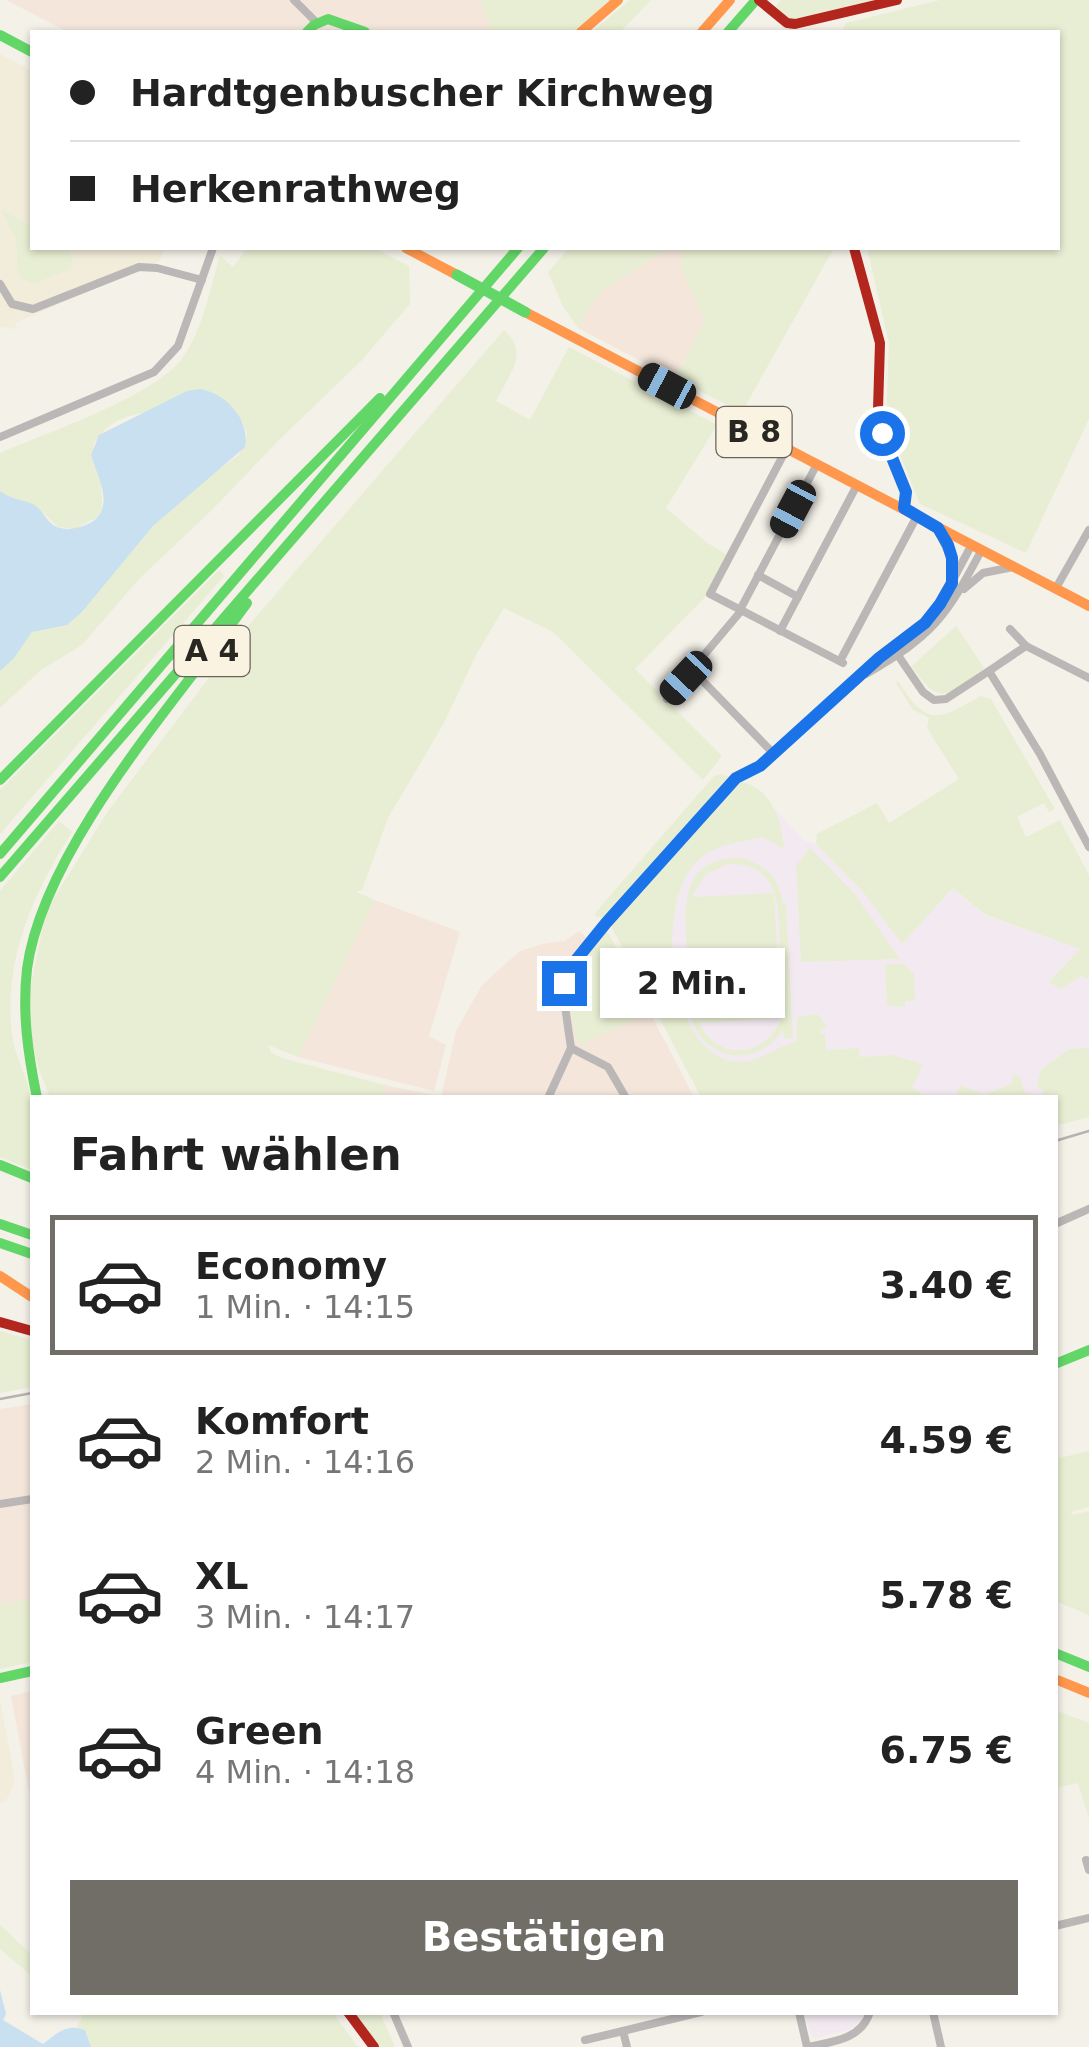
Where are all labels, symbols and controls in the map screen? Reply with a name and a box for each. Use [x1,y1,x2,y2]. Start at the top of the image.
text: Hardtgenbuscher Kirchweg [130,71,715,115]
text: Herkenrathweg [130,167,461,211]
car [633,359,701,413]
road number: B 8 [716,407,792,457]
route start [860,411,905,456]
car [766,475,820,543]
road number: A 4 [174,626,250,676]
car [655,646,717,710]
callout: 2 Min. [599,948,784,1018]
route end [542,961,587,1006]
text: 2 Min. [637,964,748,1002]
text: Fahrt wählen [70,1128,402,1181]
icon: car [75,1240,165,1330]
text: Economy [195,1244,387,1288]
text: 3.40 € [880,1263,1013,1307]
text: 1 Min. · 14:15 [195,1288,415,1326]
icon: car [75,1395,165,1485]
text: Komfort [195,1399,369,1443]
text: 4.59 € [880,1418,1013,1462]
text: 2 Min. · 14:16 [195,1443,415,1481]
icon: car [75,1550,165,1640]
text: XL [195,1554,249,1598]
text: 5.78 € [880,1573,1013,1617]
text: 3 Min. · 14:17 [195,1598,415,1636]
icon: car [75,1705,165,1795]
text: Green [195,1709,324,1753]
text: 6.75 € [880,1728,1013,1772]
text: 4 Min. · 14:18 [195,1753,415,1791]
button: Bestätigen [70,1880,1018,1995]

